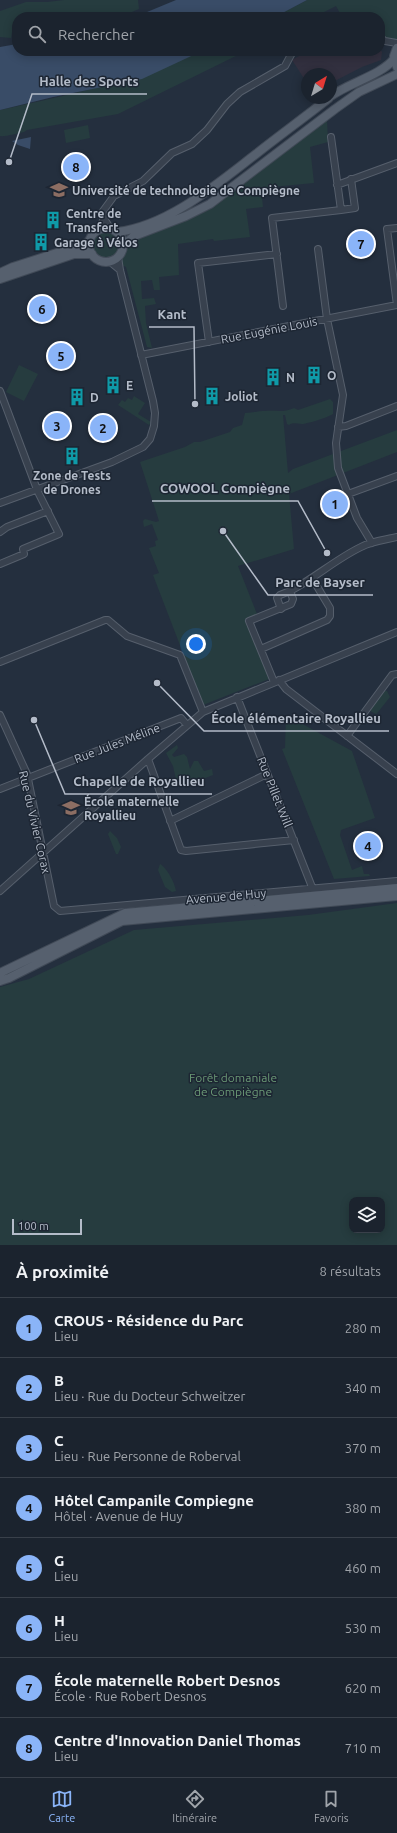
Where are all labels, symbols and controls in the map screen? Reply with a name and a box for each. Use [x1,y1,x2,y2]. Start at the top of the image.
search box [12,12,385,56]
icon: search [26,23,48,45]
text: Rechercher [58,26,135,43]
north arrow [301,68,337,104]
callout: Halle des Sports [32,69,147,94]
text: Halle des Sports [39,74,139,88]
pin: 8 [63,152,89,182]
school or university icon: Université de technologie de Compiègne [49,180,69,200]
place label: Université de technologie de Compiègne [72,184,300,197]
place label: Centre de Transfert [66,207,121,234]
building icon: Centre de Transfert [43,210,63,230]
pin: 7 [348,229,374,259]
building icon: Garage à Vélos [31,232,51,252]
place label: Garage à Vélos [54,236,138,249]
pin: 6 [29,294,55,324]
callout: Kant [149,302,194,327]
text: Kant [158,307,187,321]
street label: Rue Eugénie Louis [220,314,318,346]
pin: 5 [48,341,74,371]
building icon: O [304,365,324,385]
building icon: N [263,367,283,387]
place label: O [327,369,336,382]
place label: N [286,371,295,384]
building icon: E [103,375,123,395]
place label: E [126,379,133,392]
building icon: Joliot [202,386,222,406]
building icon: D [67,387,87,407]
place label: Joliot [225,390,258,403]
place label: D [90,391,99,404]
pin: 3 [44,411,70,441]
pin: 2 [90,413,116,443]
building icon: Zone de Tests de Drones [62,446,82,466]
place label: Zone de Tests de Drones [33,469,111,496]
callout: COWOOL Compiègne [152,476,298,501]
text: COWOOL Compiègne [160,481,290,495]
pin: 1 [322,489,348,519]
callout: Parc de Bayser [268,570,373,595]
text: Parc de Bayser [275,575,365,589]
your location [186,634,206,654]
callout: École élémentaire Royallieu [204,706,389,731]
text: École élémentaire Royallieu [211,710,381,725]
street label: Rue Jules Méline [72,721,162,765]
street label: Rue Pillet Will [255,755,295,829]
street label: Rue du Vivier Corax [17,769,53,875]
callout: Chapelle de Royallieu [65,769,212,794]
text: Chapelle de Royallieu [73,774,205,788]
place label: École maternelle Royallieu [84,793,179,822]
school or university icon: École maternelle Royallieu [61,798,81,818]
pin: 4 [355,831,381,861]
street label: Avenue de Huy [185,886,267,906]
park label: Forêt domaniale de Compiègne [189,1071,277,1098]
map controls [349,1197,385,1233]
button: layers [349,1197,385,1233]
scale bar [12,1217,82,1236]
text: 100 m [18,1220,49,1232]
text: À proximité [16,1262,109,1281]
text: 8 résultats [320,1264,381,1278]
text: CROUS - Résidence du Parc [54,1312,243,1329]
text: 1 [25,1321,33,1335]
text: 280 m [345,1321,381,1335]
text: Lieu [54,1329,78,1343]
text: B [54,1372,64,1389]
text: 2 [25,1381,33,1395]
text: 340 m [345,1381,381,1395]
text: Lieu · Rue du Docteur Schweitzer [54,1389,245,1403]
text: C [54,1432,64,1449]
text: 3 [25,1441,33,1455]
text: 370 m [345,1441,381,1455]
text: Lieu · Rue Personne de Roberval [54,1449,241,1463]
text: Hôtel Campanile Compiegne [54,1492,254,1509]
text: 4 [25,1501,33,1515]
text: 380 m [345,1501,381,1515]
text: Hôtel · Avenue de Huy [54,1509,183,1523]
text: G [54,1552,64,1569]
text: 5 [25,1561,33,1575]
text: 460 m [345,1561,381,1575]
text: Lieu [54,1569,78,1583]
text: H [54,1612,65,1629]
text: 6 [25,1621,33,1635]
text: 530 m [345,1621,381,1635]
text: Lieu [54,1629,78,1643]
text: École maternelle Robert Desnos [54,1672,280,1689]
text: 7 [25,1681,33,1695]
text: 620 m [345,1681,381,1695]
text: École · Rue Robert Desnos [54,1689,206,1703]
text: Centre d'Innovation Daniel Thomas [54,1732,301,1749]
text: 8 [25,1741,33,1755]
text: 710 m [345,1741,381,1755]
text: Lieu [54,1749,78,1763]
tab: Carte [48,1788,75,1824]
tab: Itinéraire [172,1788,217,1824]
tab: Favoris [314,1788,349,1824]

